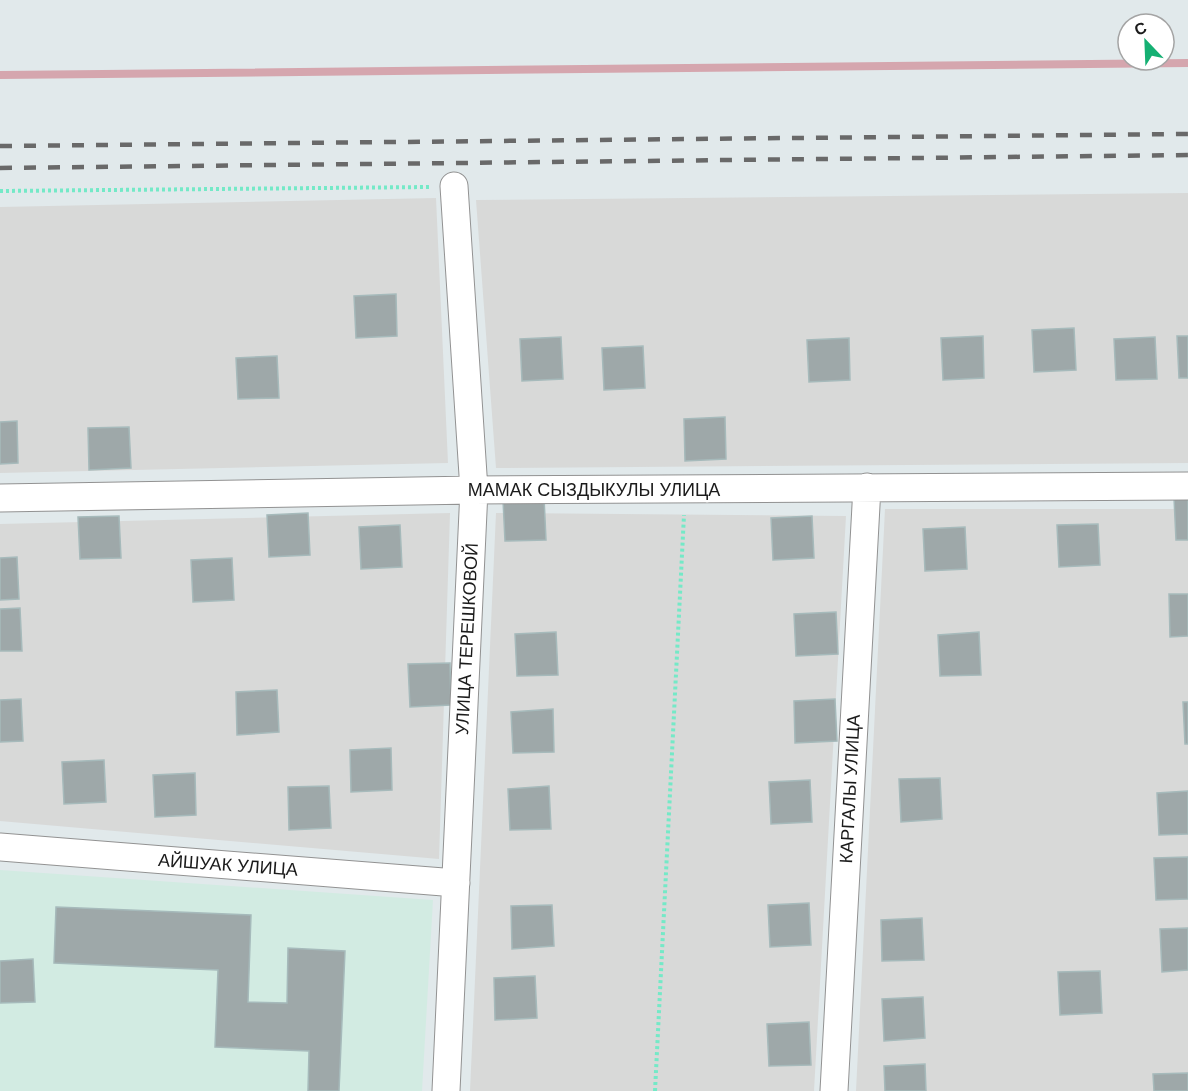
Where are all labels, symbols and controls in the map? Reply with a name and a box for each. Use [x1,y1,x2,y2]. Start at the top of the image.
north arrow [1116,12,1176,72]
text: С [1132,18,1149,39]
street label: МАМАК СЫЗДЫКУЛЫ УЛИЦА [468,480,720,500]
street label: УЛИЦА ТЕРЕШКОВОЙ [451,543,482,735]
street label: КАРГАЛЫ УЛИЦА [836,714,864,864]
street label: АЙШУАК УЛИЦА [157,849,299,880]

